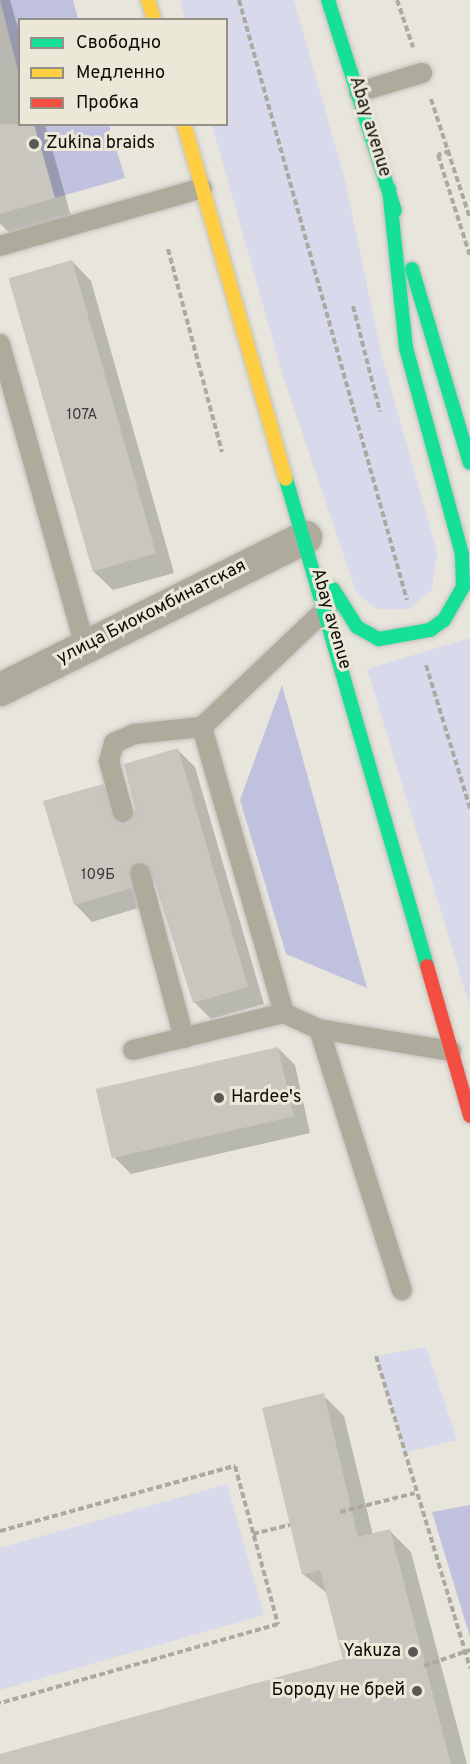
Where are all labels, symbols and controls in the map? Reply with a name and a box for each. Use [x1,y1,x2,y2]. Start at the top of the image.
legend [18,18,228,126]
text: Свободно [76,32,161,55]
text: Медленно [76,62,165,85]
street label: Abay avenue [343,74,395,180]
text: Пробка [76,92,139,115]
place label: Zukina braids [46,133,155,155]
marker: Zukina braids [27,137,41,151]
house number: 107А [66,407,98,425]
street label: улица Биокомбинатская [54,556,250,670]
street label: Abay avenue [305,566,355,672]
house number: 109Б [81,867,115,885]
place label: Hardee's [231,1087,301,1109]
marker: Hardee's [212,1091,226,1105]
place label: Yakuza [343,1641,401,1663]
marker: Yakuza [406,1645,420,1659]
place label: Бороду не брей [272,1680,405,1702]
marker: Бороду не брей [410,1684,424,1698]

